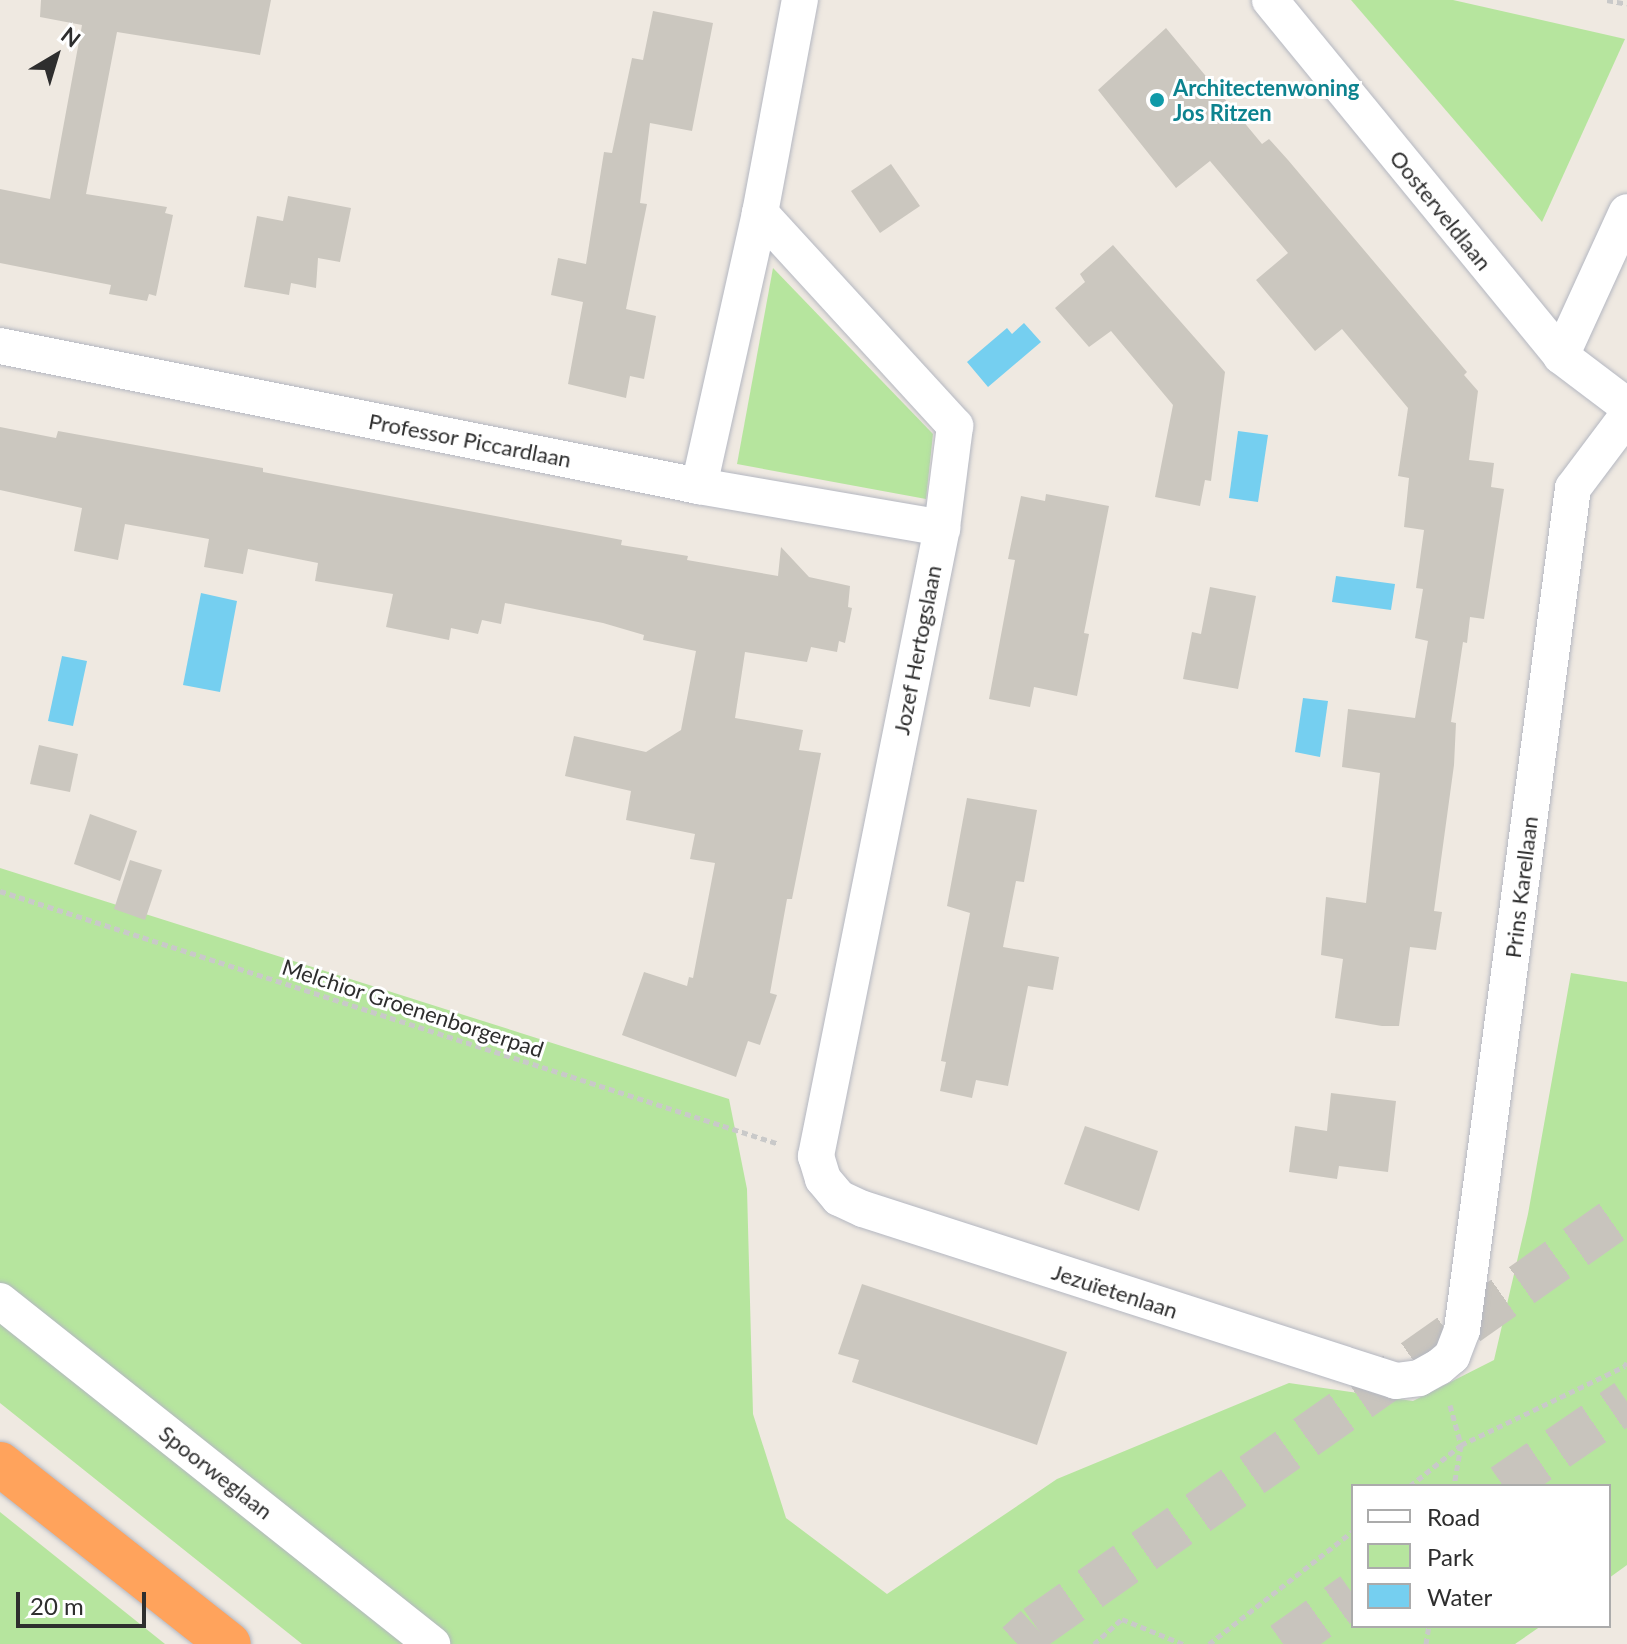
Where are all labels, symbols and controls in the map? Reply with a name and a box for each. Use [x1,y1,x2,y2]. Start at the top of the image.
north arrow [16,16,96,96]
text: N [56,21,86,53]
place label: Architectenwoning Jos Ritzen [1173,74,1359,126]
marker: Architectenwoning Jos Ritzen [1148,91,1166,109]
street label: Oosterveldlaan [1385,145,1497,275]
street label: Professor Piccardlaan [366,407,574,473]
street label: Jozef Hertogslaan [888,563,946,737]
street label: Prins Karellaan [1499,814,1543,960]
street label: Melchior Groenenborgerpad [279,953,547,1063]
street label: Jezuïetenlaan [1049,1258,1181,1324]
street label: Spoorweglaan [154,1420,278,1524]
legend [1351,1484,1611,1628]
text: Road [1427,1502,1480,1531]
text: Park [1427,1542,1474,1571]
scale bar [20,1576,150,1626]
text: Water [1427,1582,1492,1611]
text: 20 m [30,1591,84,1620]

